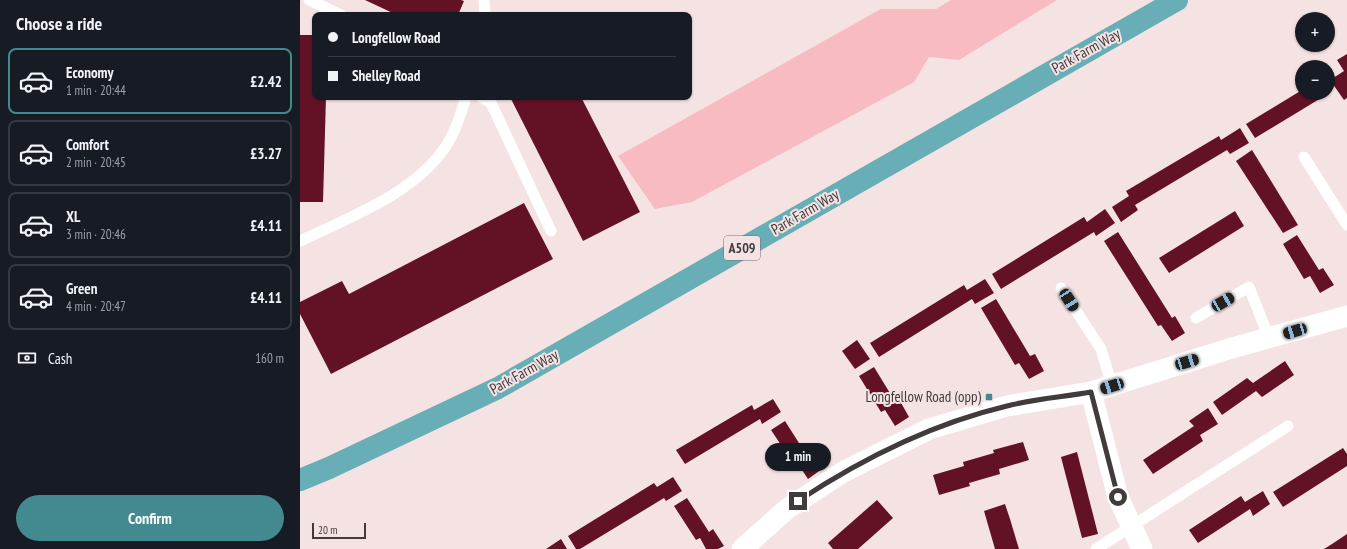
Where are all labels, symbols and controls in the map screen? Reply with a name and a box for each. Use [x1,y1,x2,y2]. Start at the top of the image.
text: Choose a ride [16,12,102,35]
map controls [1295,12,1335,100]
button: + [1295,12,1335,52]
street label: Park Farm Way [1048,24,1124,77]
text: Longfellow Road [352,28,441,47]
button: − [1295,60,1335,100]
icon: car [18,63,54,99]
text: Economy [66,63,114,82]
text: Shelley Road [352,66,420,85]
text: £2.42 [250,72,282,91]
text: 1 min · 20:44 [66,82,126,99]
icon: car [18,135,54,171]
text: Comfort [66,135,109,154]
text: £3.27 [250,144,282,163]
text: 2 min · 20:45 [66,154,126,171]
street label: Park Farm Way [767,184,842,239]
icon: car [18,207,54,243]
text: XL [66,207,80,226]
text: £4.11 [250,216,282,235]
text: 3 min · 20:46 [66,226,126,243]
road number: A509 [724,236,760,260]
icon: car [18,279,54,315]
text: Green [66,279,98,298]
car [1057,287,1081,313]
text: £4.11 [250,288,282,307]
car [1210,291,1236,313]
text: 4 min · 20:47 [66,298,126,315]
car [1282,322,1308,340]
street label: Park Farm Way [486,345,562,398]
icon: cash [16,347,38,369]
text: Cash [48,349,72,368]
text: 160 m [255,350,284,367]
car [1174,353,1200,371]
car [1099,377,1125,395]
place label: Longfellow Road (opp) [866,387,981,406]
marker: Longfellow Road (opp) [984,392,994,402]
callout: 1 min [765,443,831,471]
text: 1 min [785,448,811,465]
route start [1109,488,1127,506]
route end [789,492,807,510]
button: Confirm [16,495,284,541]
scale bar [312,521,366,540]
text: 20 m [318,523,337,537]

